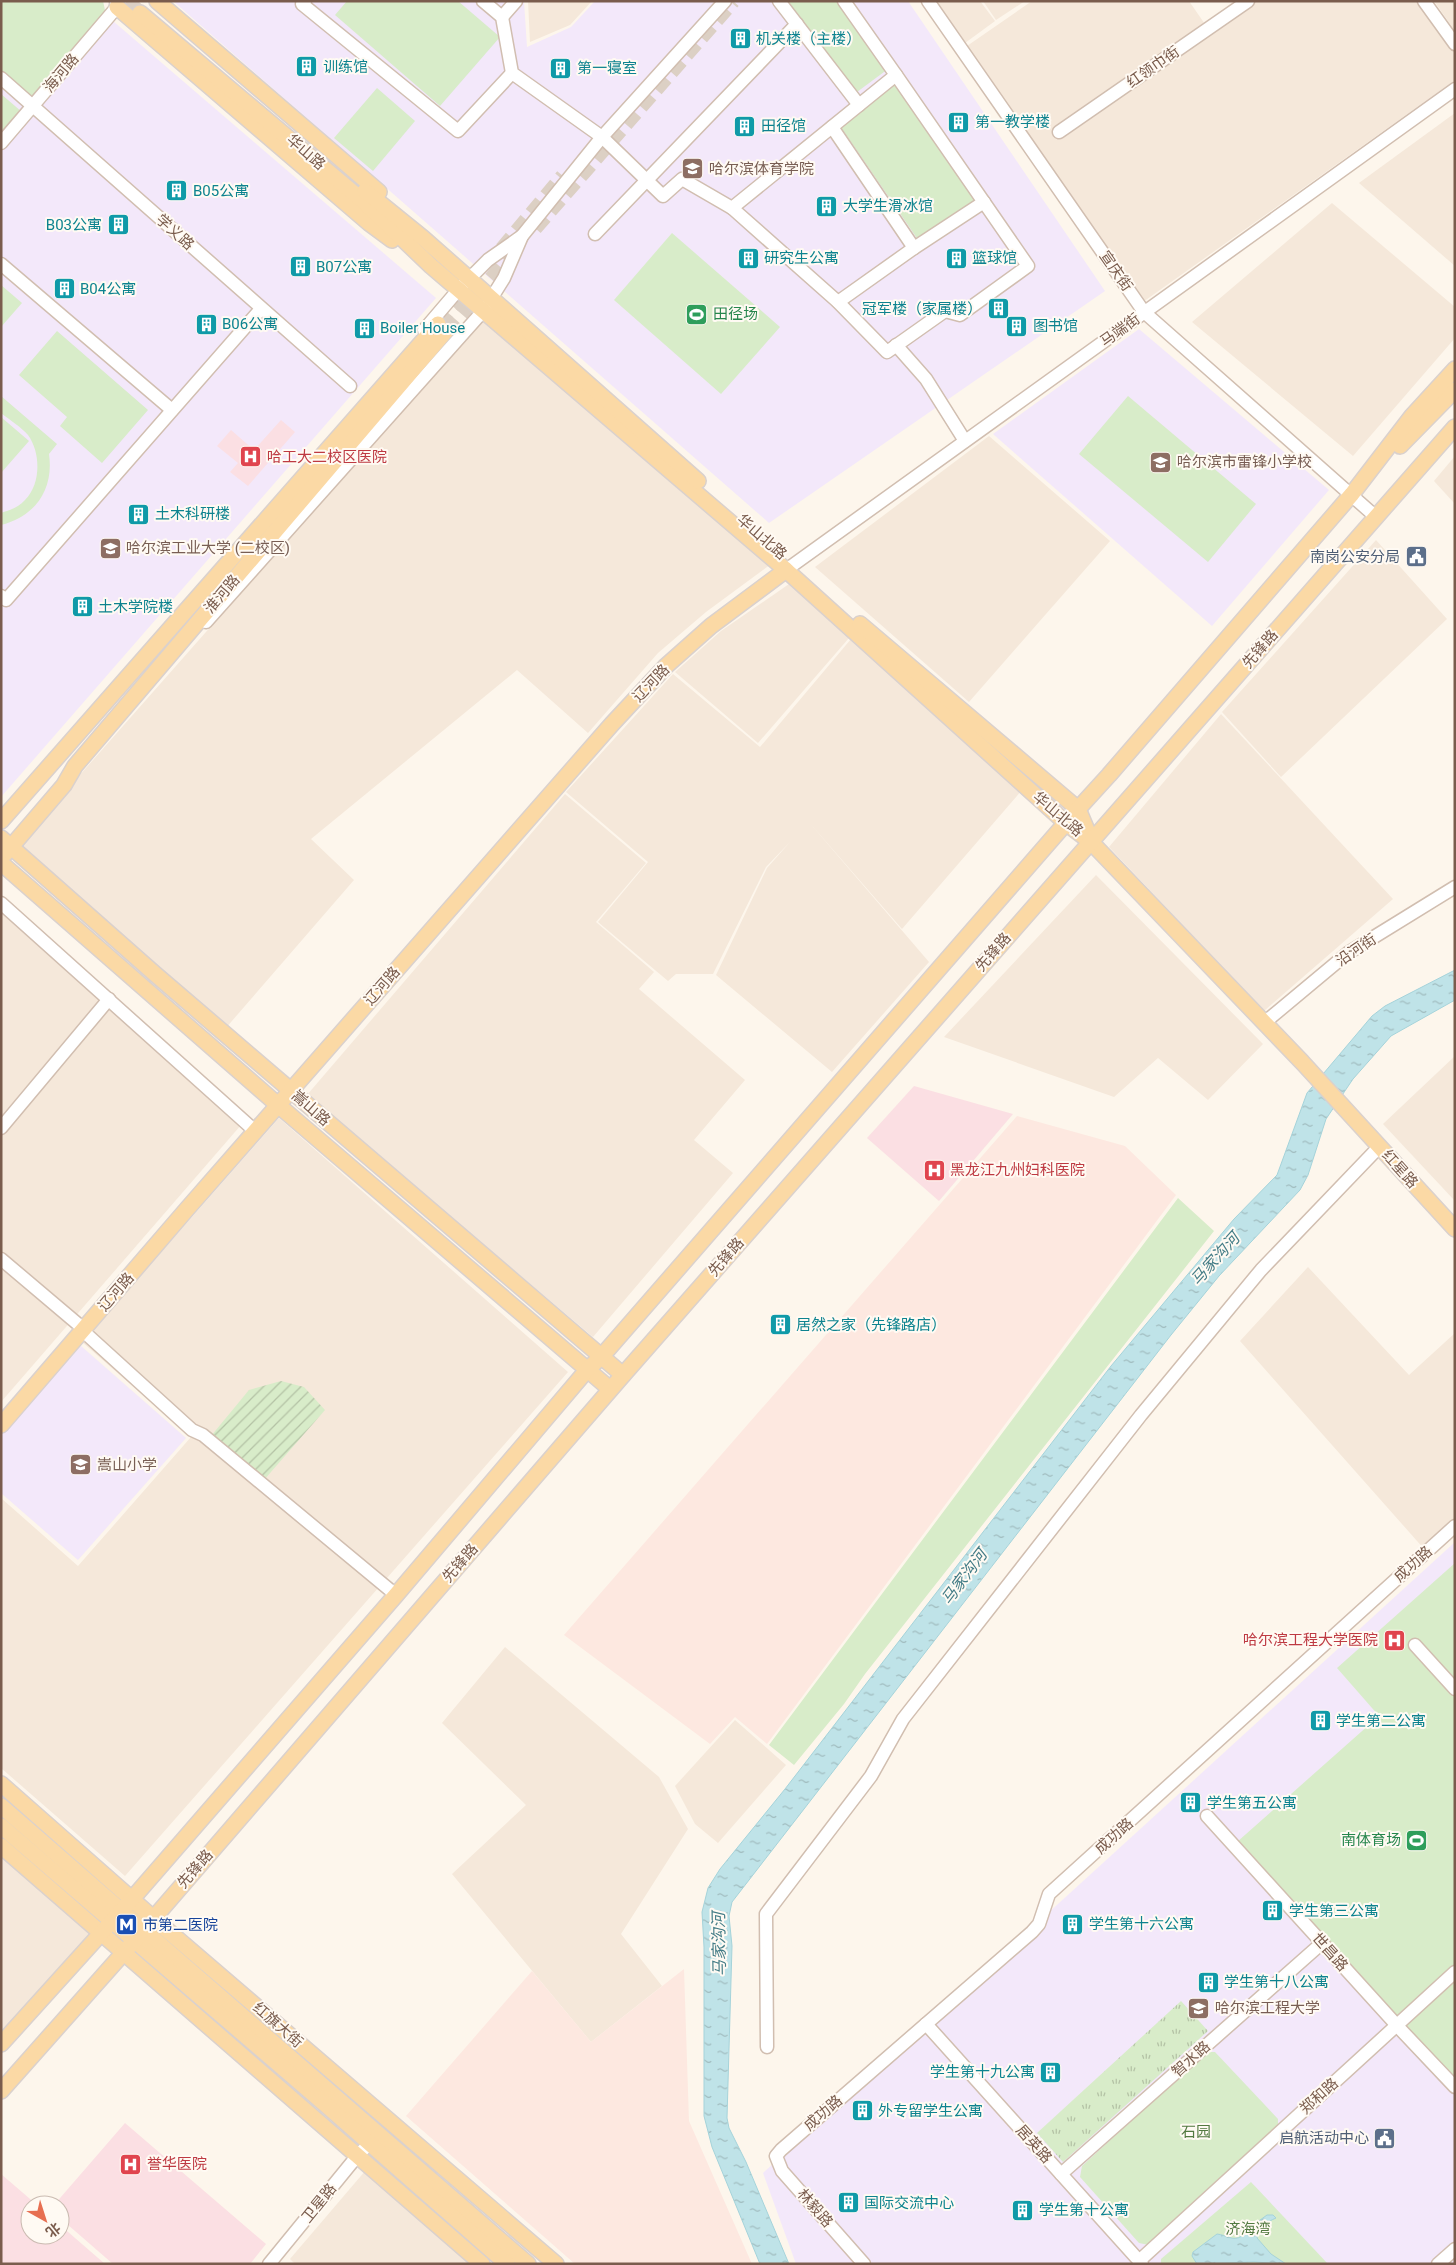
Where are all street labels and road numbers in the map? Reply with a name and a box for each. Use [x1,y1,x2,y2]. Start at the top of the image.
street label: 红领巾街 [1123,42,1183,92]
street label: 海河路 [40,50,82,96]
street label: 华山路 [283,130,329,174]
street label: 学义路 [152,210,198,254]
street label: 宣庆街 [1096,247,1136,295]
street label: 马端街 [1097,309,1143,351]
street label: 华山北路 [733,511,791,563]
street label: 淮河路 [201,571,243,617]
street label: 先锋路 [1238,626,1282,672]
street label: 辽河路 [629,661,673,705]
street label: 华山北路 [1029,788,1087,840]
street label: 先锋路 [971,929,1015,975]
street label: 沿河街 [1332,930,1380,970]
street label: 辽河路 [360,963,404,1009]
street label: 嵩山路 [288,1086,334,1130]
street label: 红星路 [1378,1146,1422,1192]
street label: 先锋路 [704,1234,748,1280]
street label: 辽河路 [94,1269,138,1315]
street label: 先锋路 [438,1540,482,1586]
street label: 成功路 [1390,1542,1436,1586]
street label: 成功路 [1091,1814,1137,1858]
street label: 先锋路 [173,1846,217,1892]
street label: 世昌路 [1308,1929,1352,1975]
street label: 红旗大街 [249,1999,307,2051]
street label: 智水路 [1168,2037,1214,2081]
street label: 郑和路 [1296,2074,1342,2118]
street label: 成功路 [800,2091,846,2135]
street label: 居英路 [1012,2121,1056,2167]
street label: 卫星路 [298,2180,340,2226]
street label: 林毅路 [793,2185,837,2231]

